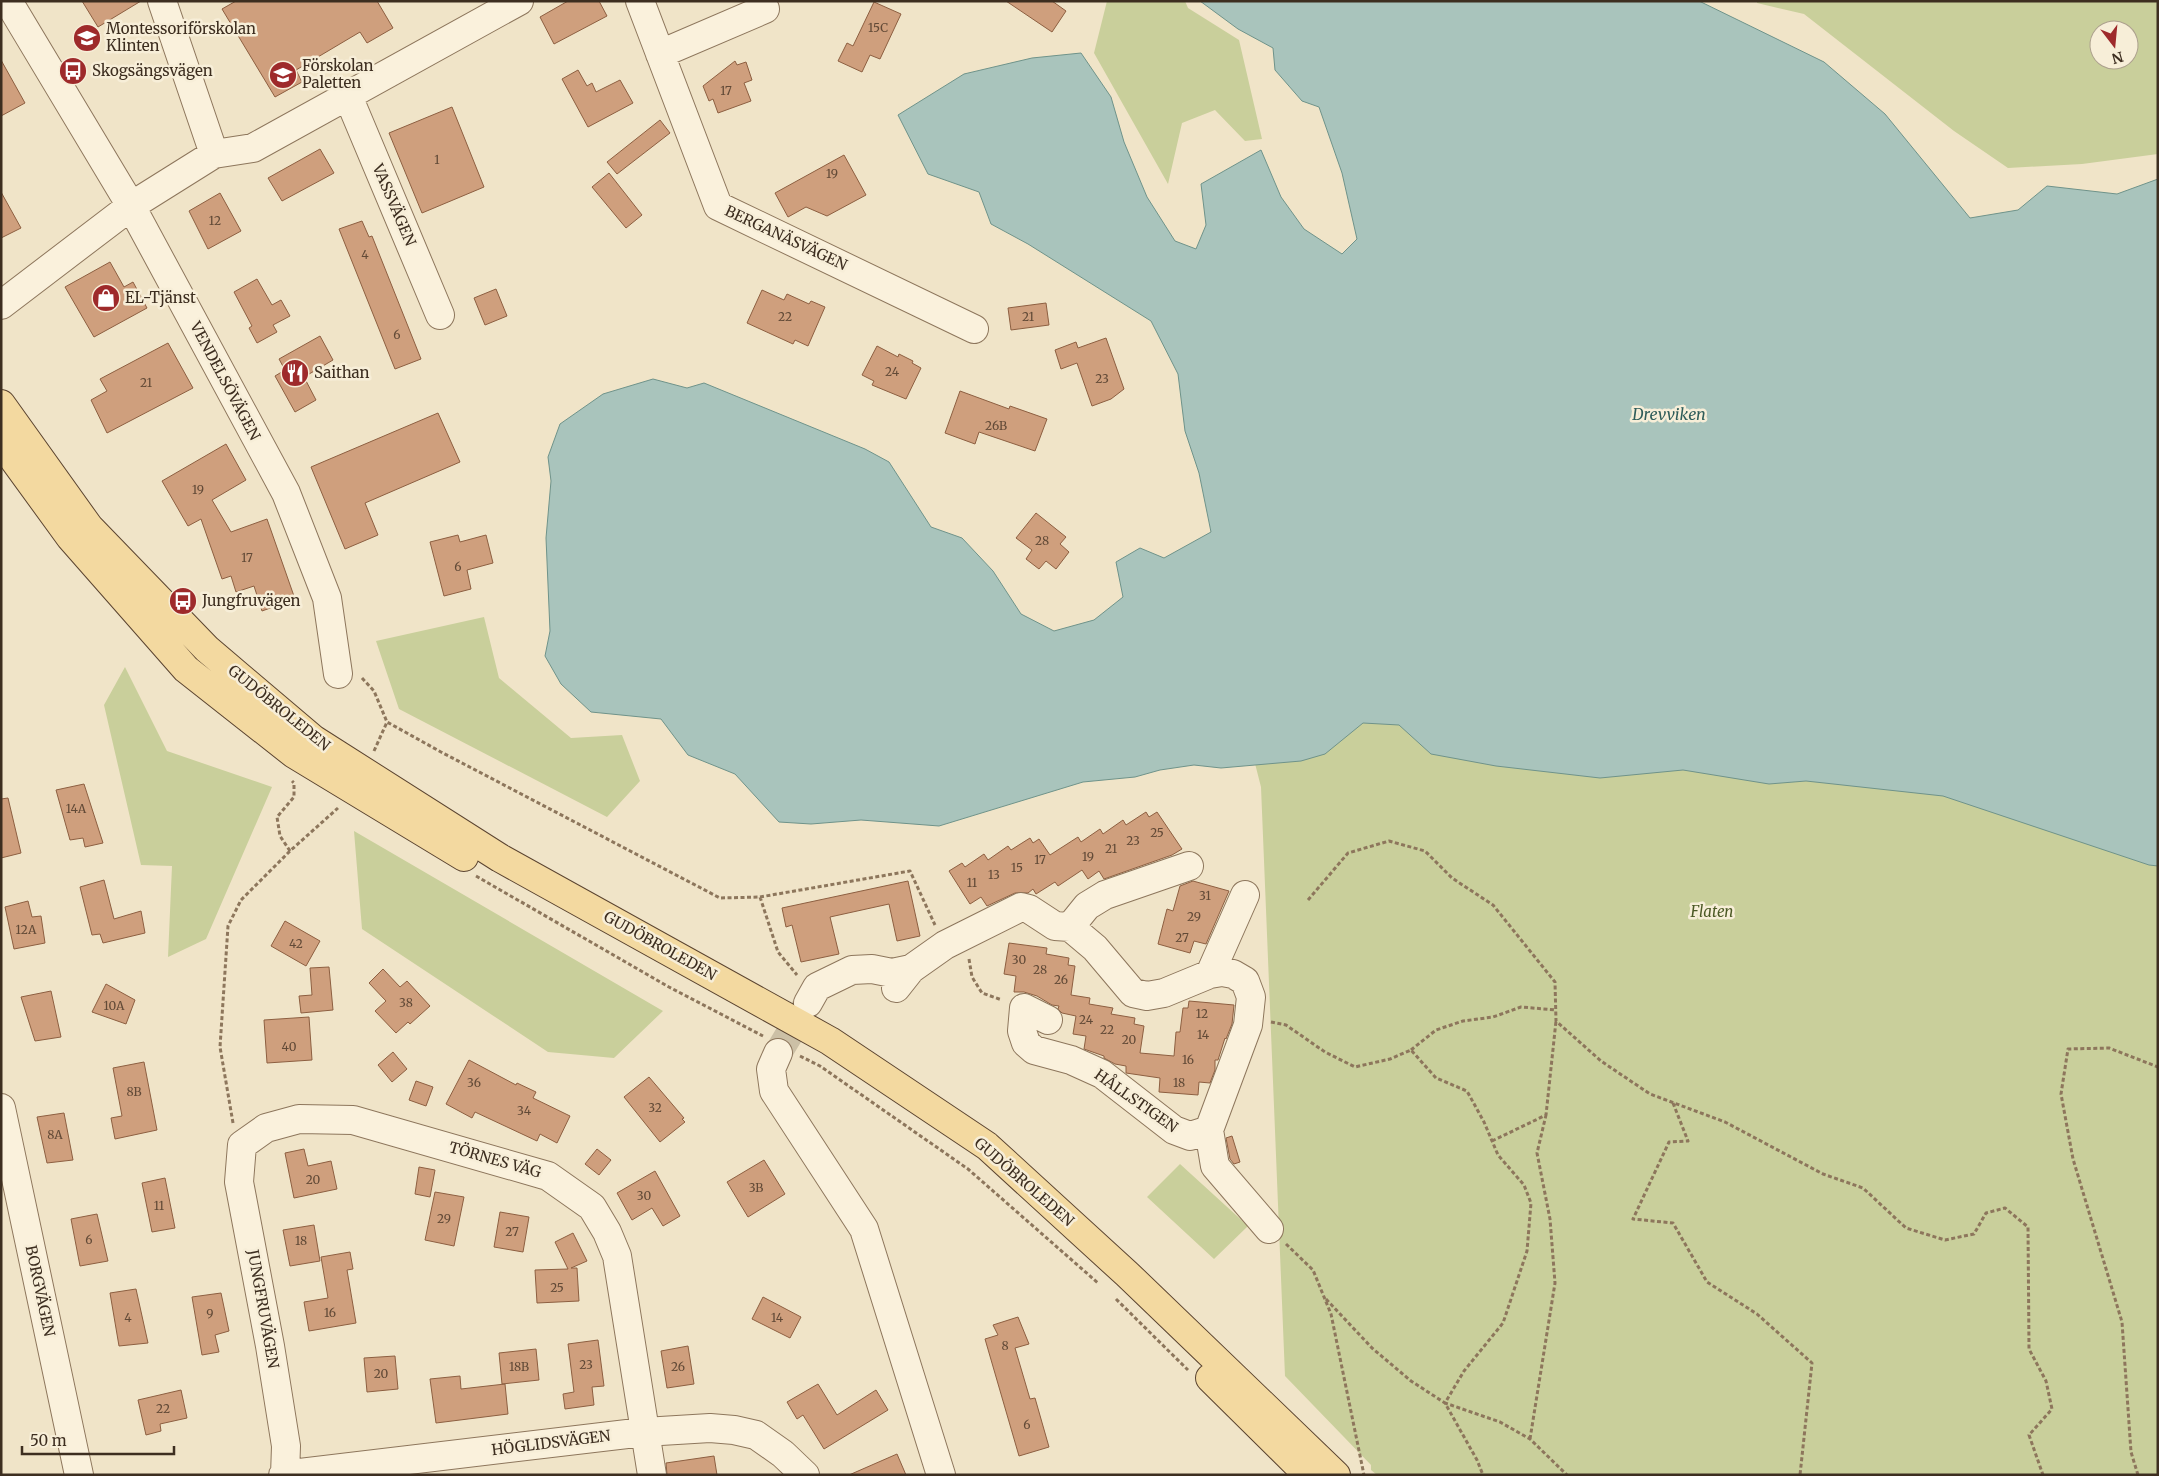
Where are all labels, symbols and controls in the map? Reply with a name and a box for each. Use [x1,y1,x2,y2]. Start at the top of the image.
place label: Montessoriförskolan Klinten [106,19,256,55]
house number: 15C [868,20,888,35]
north arrow [2089,20,2139,70]
school or university icon: Montessoriförskolan Klinten [72,23,102,53]
text: N [2110,47,2125,68]
bus stop icon: Skogsängsvägen [58,56,88,86]
place label: Förskolan Paletten [302,56,374,92]
school or university icon: Förskolan Paletten [268,60,298,90]
place label: Skogsängsvägen [92,61,213,80]
house number: 17 [720,83,732,98]
house number: 1 [434,152,440,167]
street label: VASSVÄGEN [368,160,420,249]
house number: 19 [826,166,838,181]
street label: BERGANÄSVÄGEN [722,201,851,274]
house number: 12 [209,213,221,228]
house number: 4 [361,247,369,262]
shop icon: EL-Tjänst [91,283,121,313]
place label: EL-Tjänst [125,288,196,307]
house number: 22 [778,309,792,324]
house number: 21 [1022,309,1035,324]
street label: VENDELSÖVÄGEN [186,317,266,444]
house number: 6 [393,327,401,342]
restaurant icon: Saithan [280,358,310,388]
place label: Saithan [314,363,370,382]
house number: 24 [885,364,900,379]
house number: 23 [1095,371,1109,386]
house number: 21 [140,375,153,390]
water label: Drevviken [1631,404,1706,424]
house number: 26B [985,418,1007,433]
house number: 19 [192,482,204,497]
house number: 28 [1035,533,1049,548]
house number: 17 [241,550,253,565]
house number: 6 [454,559,462,574]
bus stop icon: Jungfruvägen [168,586,198,616]
place label: Jungfruvägen [201,591,300,610]
street label: GUDÖBROLEDEN [224,660,335,755]
house number: 14A [66,801,87,816]
house number: 25 [1150,825,1164,840]
house number: 23 [1126,833,1140,848]
house number: 21 [1105,841,1118,856]
house number: 19 [1082,849,1094,864]
house number: 17 [1034,852,1046,867]
house number: 15 [1011,860,1023,875]
house number: 13 [988,867,1000,882]
house number: 11 [967,875,978,890]
house number: 31 [1199,888,1211,903]
park label: Flaten [1690,902,1733,921]
street label: GUDÖBROLEDEN [601,906,721,985]
house number: 29 [1187,909,1201,924]
house number: 12A [16,922,37,937]
house number: 27 [1175,930,1189,945]
house number: 42 [289,936,303,951]
house number: 30 [1012,952,1026,967]
house number: 28 [1033,962,1047,977]
house number: 26 [1054,972,1068,987]
house number: 38 [399,995,413,1010]
house number: 10A [104,998,125,1013]
house number: 12 [1196,1006,1208,1021]
house number: 24 [1079,1012,1094,1027]
house number: 22 [1100,1022,1114,1037]
house number: 14 [1197,1027,1210,1042]
house number: 20 [1122,1032,1137,1047]
house number: 40 [282,1039,297,1054]
house number: 16 [1182,1052,1194,1067]
street label: HÅLLSTIGEN [1091,1063,1183,1137]
house number: 36 [467,1075,481,1090]
house number: 18 [1173,1075,1185,1090]
house number: 8B [127,1084,142,1099]
house number: 32 [648,1100,662,1115]
house number: 34 [517,1103,532,1118]
house number: 8A [47,1127,63,1142]
street label: GUDÖBROLEDEN [971,1132,1079,1230]
street label: TÖRNES VÄG [447,1136,544,1182]
house number: 20 [306,1172,321,1187]
house number: 3B [749,1180,763,1195]
house number: 30 [637,1188,651,1203]
house number: 11 [154,1198,165,1213]
house number: 29 [437,1211,451,1226]
house number: 27 [505,1224,519,1239]
house number: 6 [85,1232,93,1247]
house number: 18 [295,1233,307,1248]
street label: BORGVÄGEN [22,1243,60,1339]
street label: JUNGFRUVÄGEN [243,1247,283,1370]
house number: 25 [550,1280,564,1295]
house number: 16 [324,1305,336,1320]
house number: 9 [206,1306,214,1321]
house number: 4 [124,1310,132,1325]
house number: 14 [771,1310,784,1325]
house number: 8 [1001,1338,1009,1353]
house number: 23 [579,1357,593,1372]
house number: 18B [509,1359,529,1374]
house number: 26 [671,1359,685,1374]
house number: 20 [374,1366,389,1381]
house number: 22 [156,1401,170,1416]
house number: 6 [1023,1417,1031,1432]
scale bar [22,1424,175,1456]
street label: HÖGLIDSVÄGEN [490,1425,612,1459]
text: 50 m [30,1431,67,1450]

